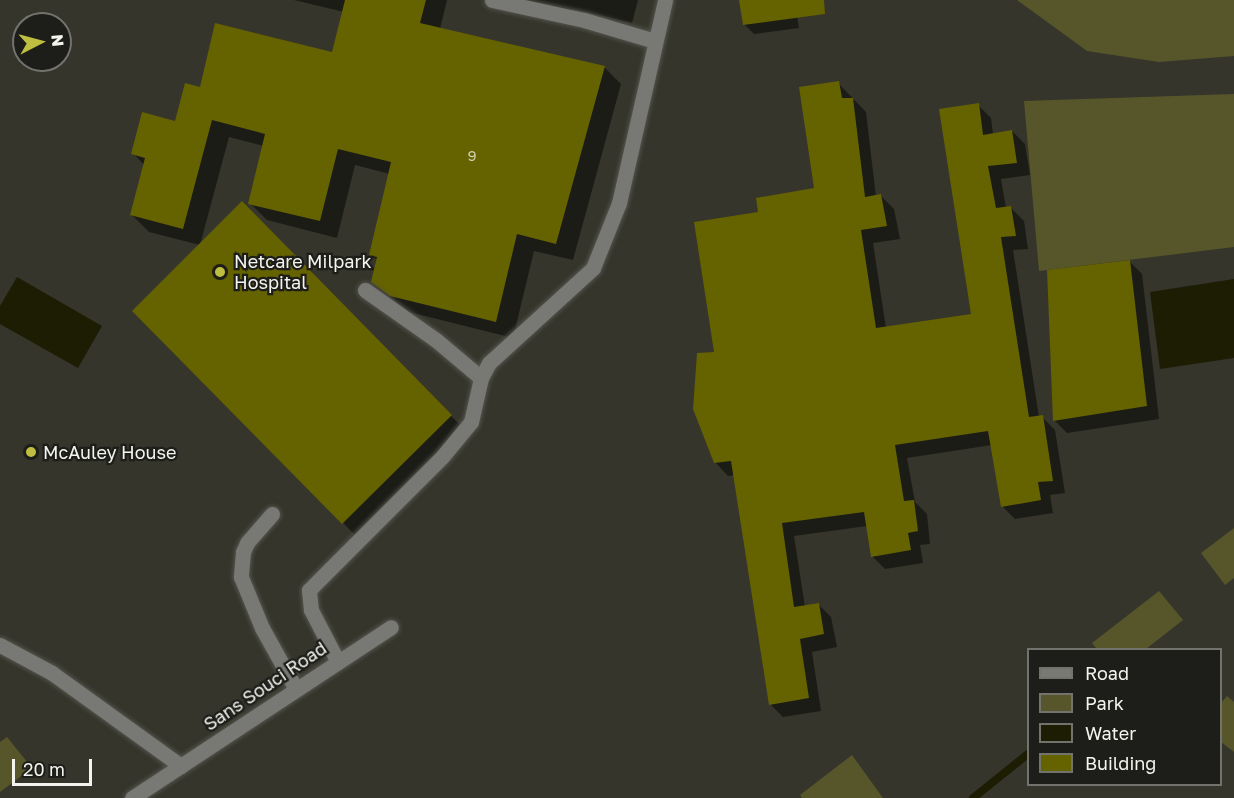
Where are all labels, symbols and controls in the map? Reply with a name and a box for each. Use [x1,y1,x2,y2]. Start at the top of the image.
north arrow [12,12,72,72]
text: N [47,33,68,47]
house number: 9 [467,147,477,165]
place label: Netcare Milpark Hospital [234,251,372,294]
marker: Netcare Milpark Hospital [211,263,229,281]
place label: McAuley House [43,441,176,463]
marker: McAuley House [24,445,38,459]
street label: Sans Souci Road [200,637,330,735]
legend [1027,648,1222,786]
text: Road [1085,662,1129,684]
text: Park [1085,692,1124,714]
text: Water [1085,722,1136,744]
scale bar [15,747,94,785]
text: Building [1085,752,1156,774]
text: 20 m [23,758,65,780]

